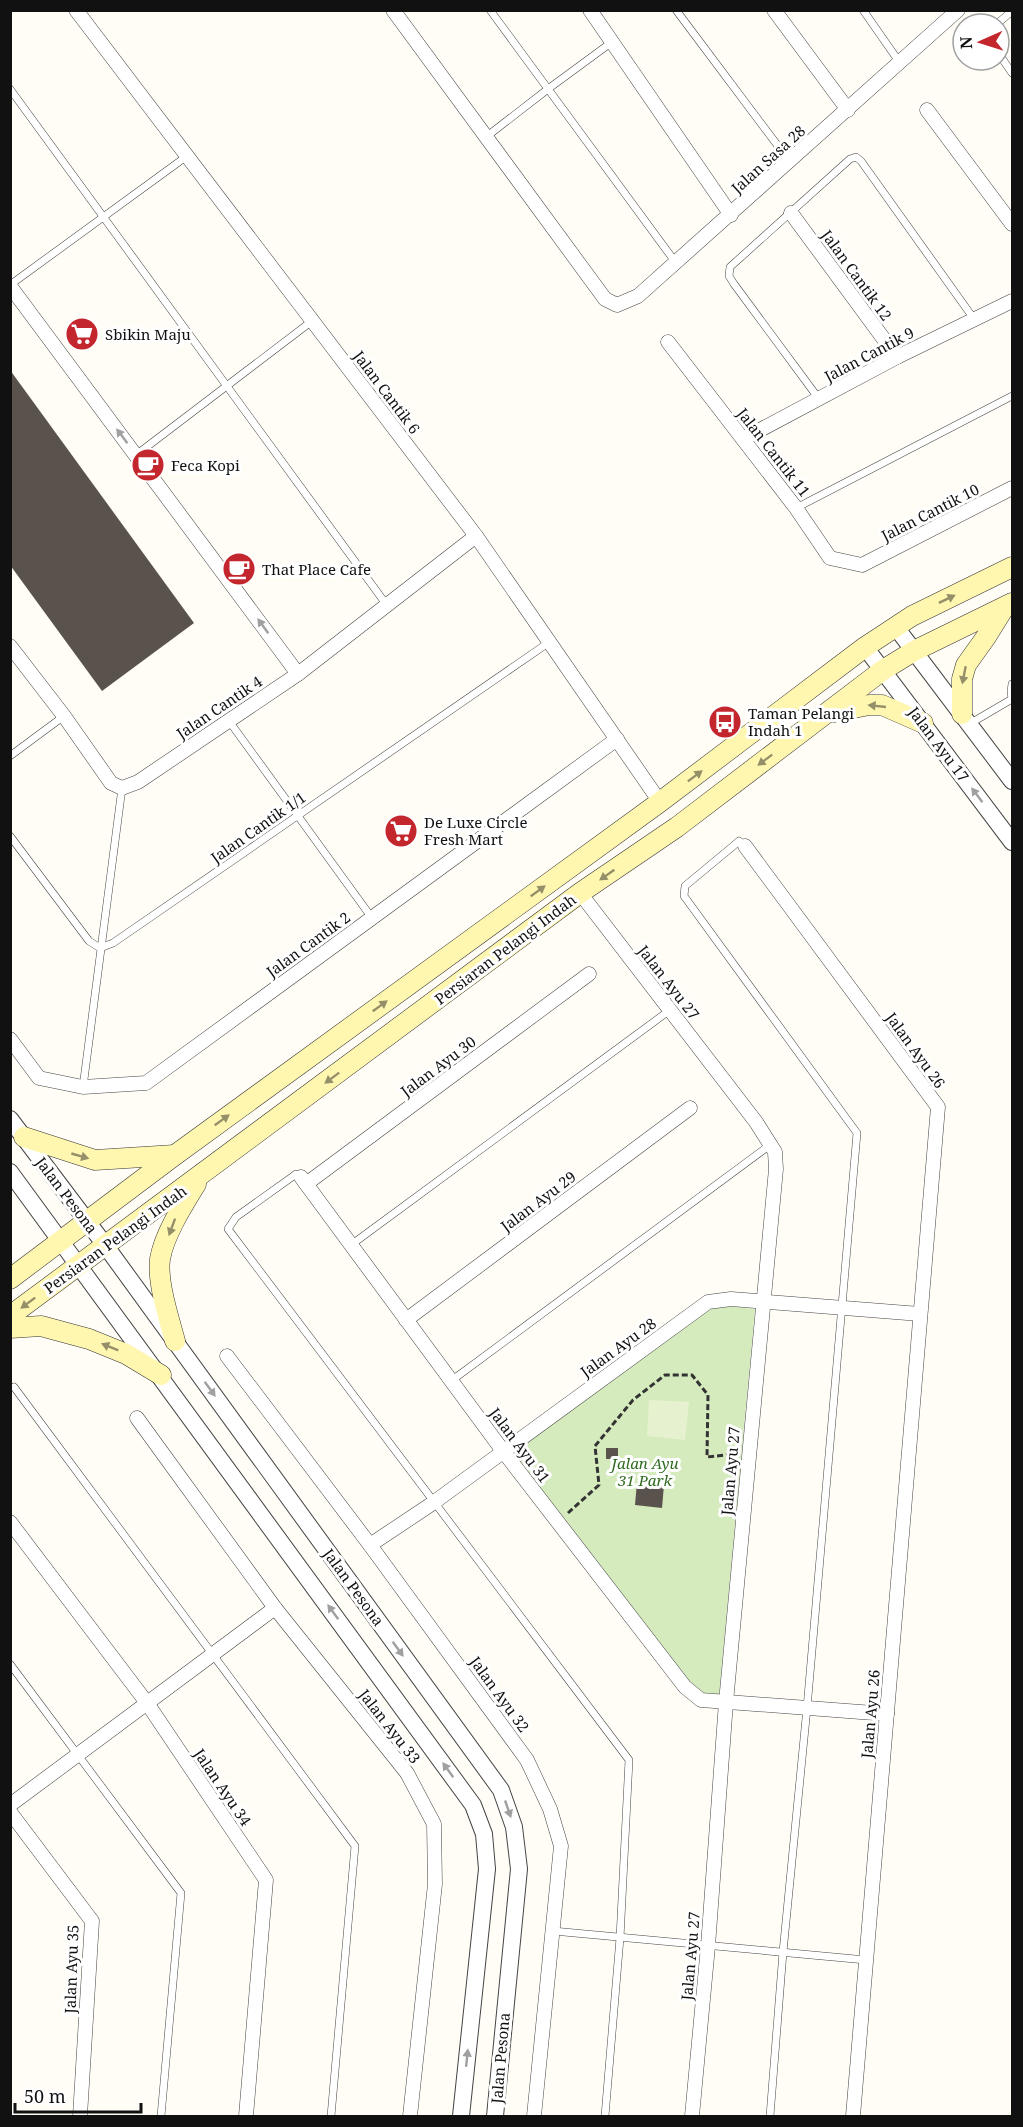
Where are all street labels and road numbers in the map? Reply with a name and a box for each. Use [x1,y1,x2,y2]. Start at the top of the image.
street label: Jalan Sasa 28 [726,120,809,198]
street label: Jalan Cantik 12 [817,225,897,324]
street label: Jalan Cantik 9 [820,322,917,387]
street label: Jalan Cantik 6 [349,346,425,438]
street label: Jalan Cantik 11 [732,403,815,500]
street label: Jalan Cantik 10 [877,479,982,546]
street label: Jalan Cantik 4 [172,671,266,744]
street label: Jalan Ayu 17 [904,702,974,786]
street label: Jalan Cantik 1/1 [206,787,309,868]
street label: Persiaran Pelangi Indah [430,889,580,1009]
street label: Jalan Cantik 2 [261,907,354,982]
street label: Jalan Ayu 27 [633,940,704,1023]
street label: Jalan Ayu 26 [881,1007,950,1092]
street label: Jalan Ayu 30 [396,1031,480,1101]
street label: Jalan Pesona [31,1152,102,1237]
street label: Jalan Ayu 29 [496,1166,580,1236]
street label: Persiaran Pelangi Indah [40,1180,191,1298]
street label: Jalan Ayu 28 [575,1313,660,1382]
street label: Jalan Ayu 31 [485,1403,555,1487]
street label: Jalan Ayu 27 [716,1426,744,1517]
street label: Jalan Pesona [319,1543,389,1630]
street label: Jalan Ayu 32 [465,1651,534,1736]
street label: Jalan Ayu 26 [856,1669,884,1760]
street label: Jalan Ayu 33 [354,1684,425,1767]
street label: Jalan Ayu 34 [189,1744,257,1830]
street label: Jalan Ayu 27 [676,1911,704,2002]
street label: Jalan Ayu 35 [59,1924,83,2015]
street label: Jalan Pesona [486,2012,514,2105]

